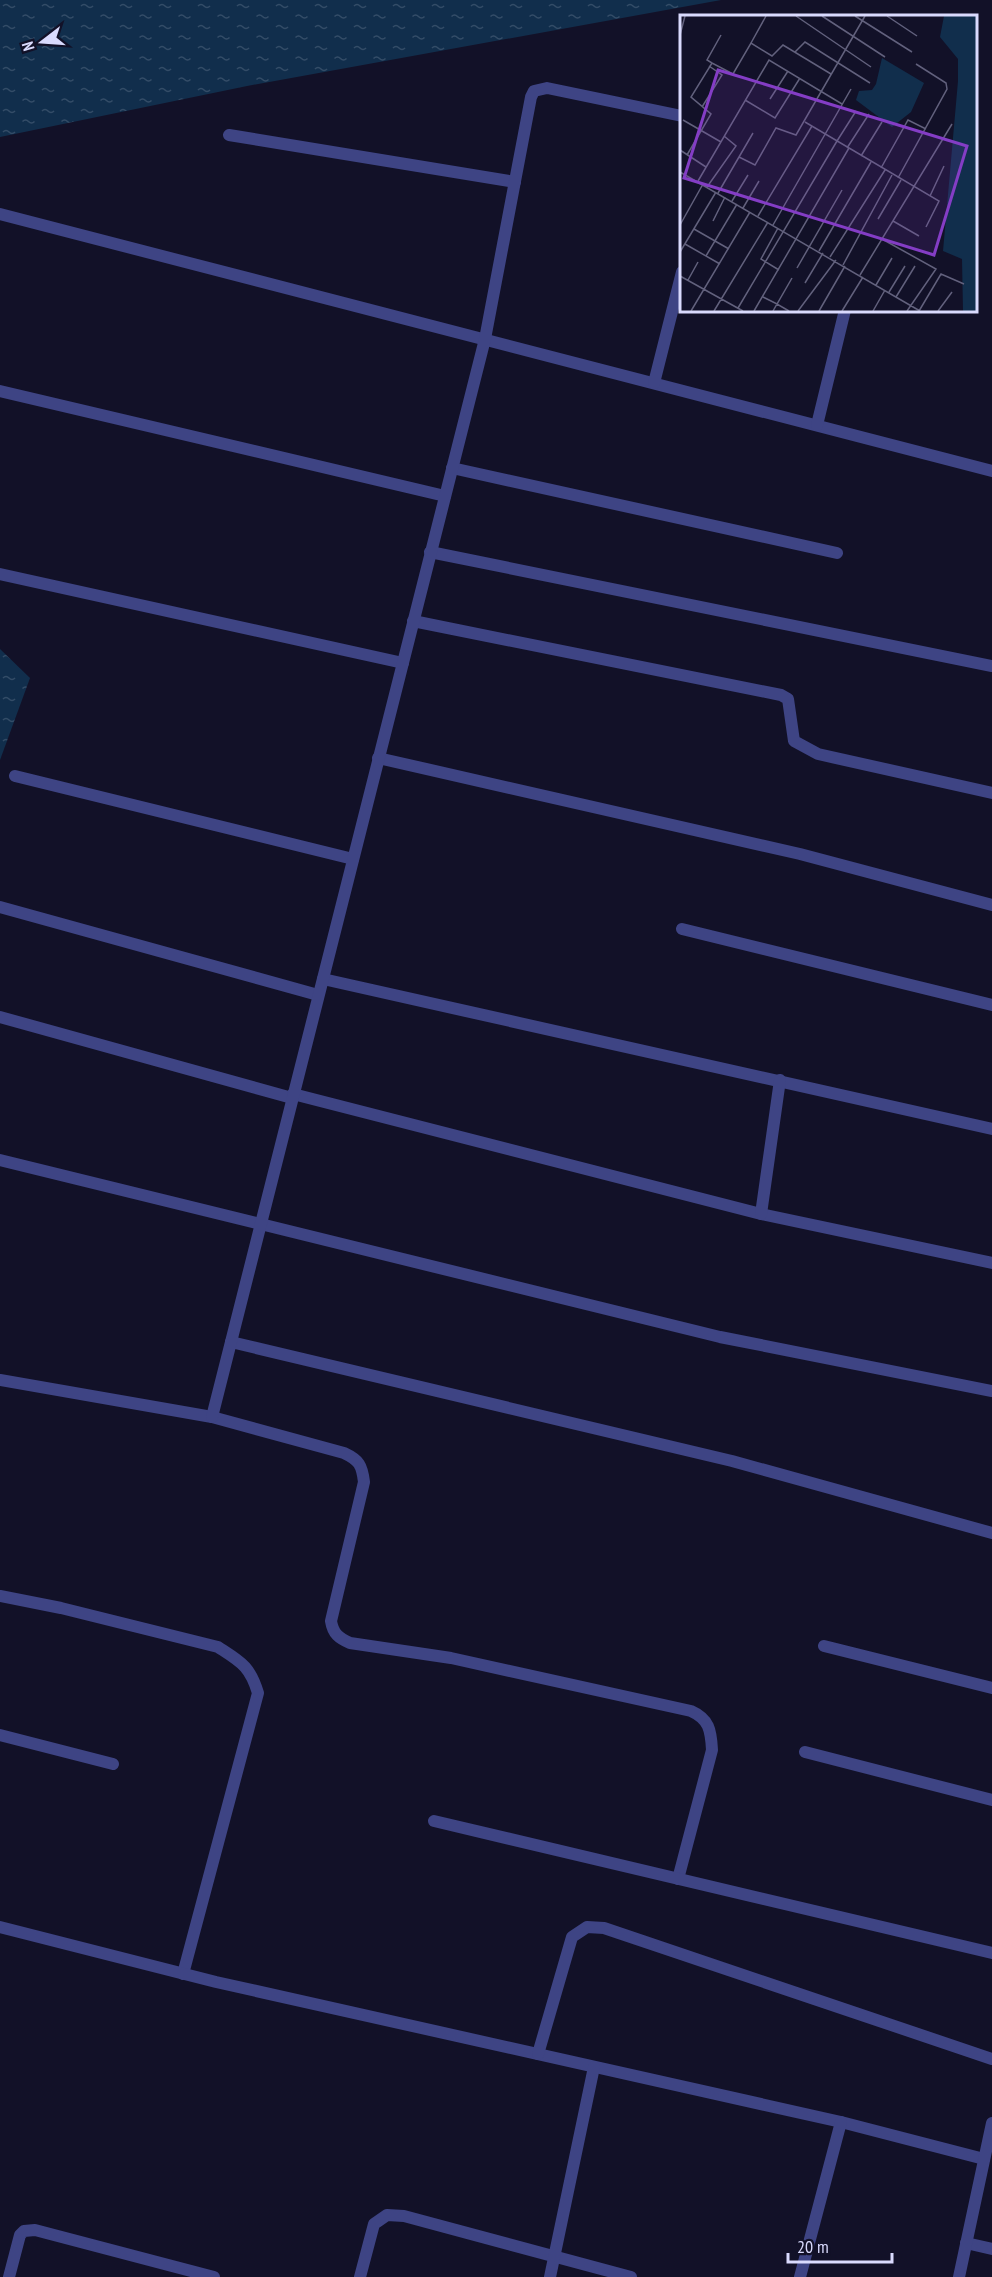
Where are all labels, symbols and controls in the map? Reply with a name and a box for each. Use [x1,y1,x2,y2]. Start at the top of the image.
north arrow [12,12,72,72]
inset map [680,15,977,312]
text: N [17,39,38,53]
scale bar [788,2226,892,2264]
text: 20 m [797,2235,829,2258]

